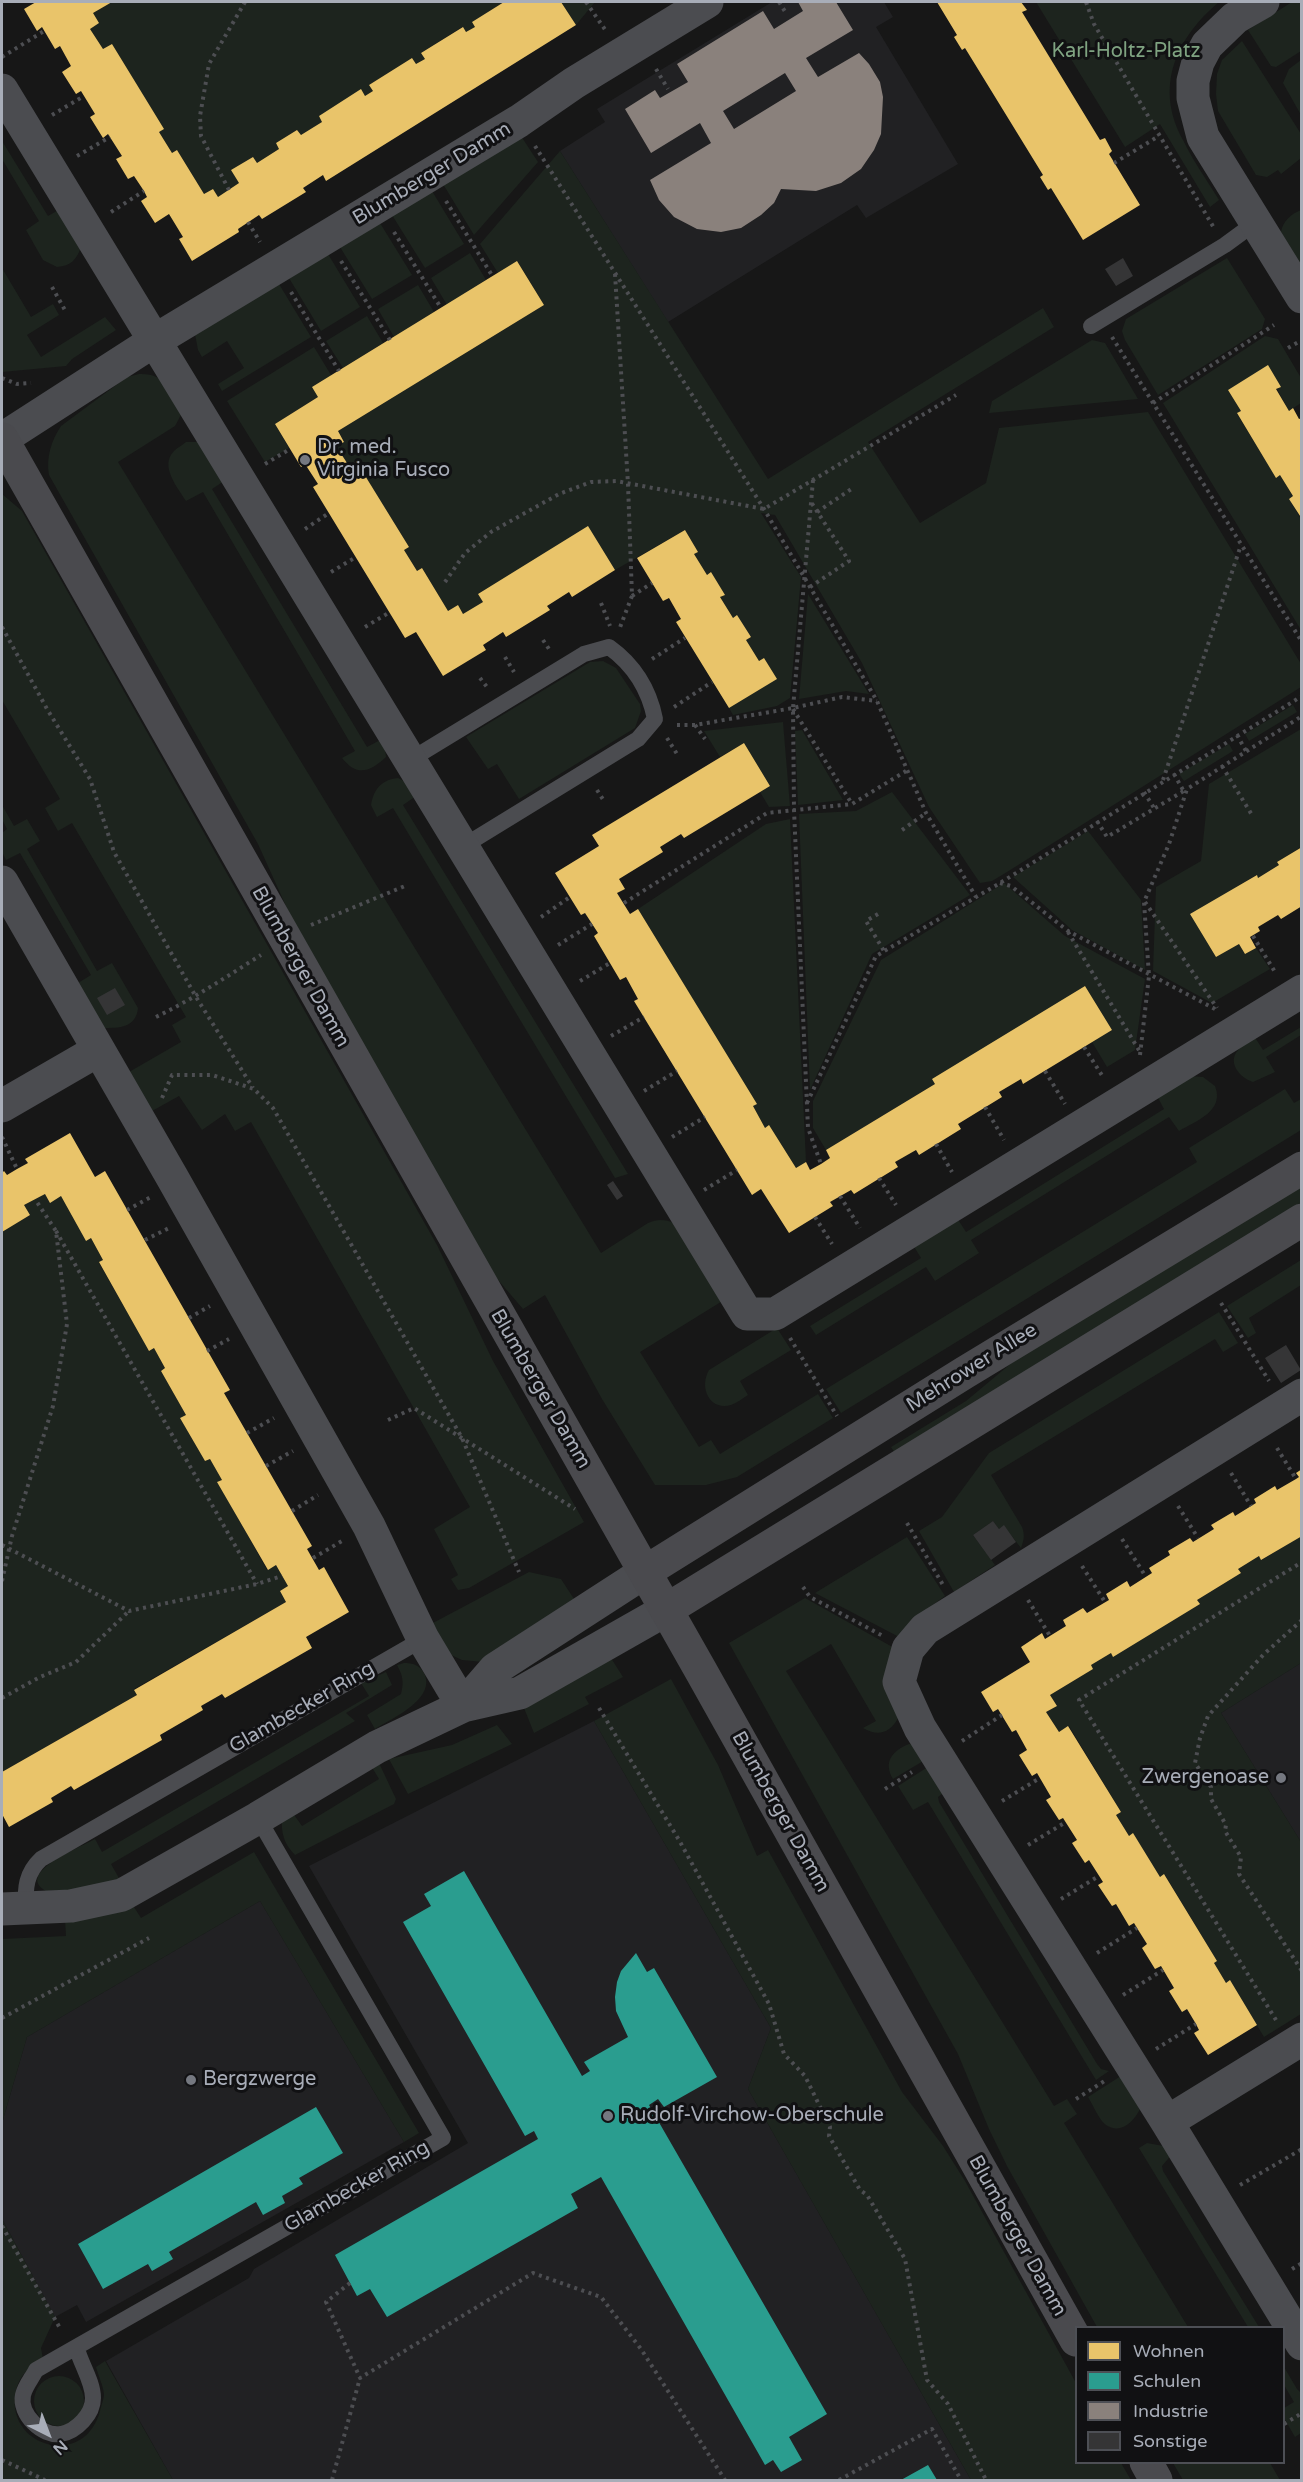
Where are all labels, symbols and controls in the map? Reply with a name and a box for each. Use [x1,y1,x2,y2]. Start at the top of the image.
park label: Karl-Holtz-Platz [1052,40,1200,64]
street label: Blumberger Damm [349,117,515,231]
place label: Dr. med. Virginia Fusco [317,436,450,483]
marker: Dr. med. Virginia Fusco [298,453,312,467]
street label: Blumberger Damm [246,882,354,1052]
street label: Blumberger Damm [485,1305,595,1473]
street label: Mehrower Allee [902,1318,1042,1418]
street label: Glambecker Ring [225,1657,379,1759]
street label: Blumberger Damm [726,1727,834,1897]
place label: Zwergenoase [1141,1766,1269,1790]
marker: Zwergenoase [1274,1771,1288,1785]
place label: Bergzwerge [203,2068,316,2092]
marker: Bergzwerge [184,2073,198,2087]
place label: Rudolf-Virchow-Oberschule [620,2104,884,2128]
marker: Rudolf-Virchow-Oberschule [601,2109,615,2123]
street label: Glambecker Ring [280,2136,434,2238]
street label: Blumberger Damm [963,2151,1071,2321]
legend [1075,2326,1285,2464]
text: Wohnen [1133,2340,1204,2362]
text: Schulen [1133,2370,1201,2392]
text: Industrie [1133,2400,1208,2422]
north arrow [18,2404,78,2464]
text: Sonstige [1133,2430,1207,2452]
text: N [49,2436,72,2459]

